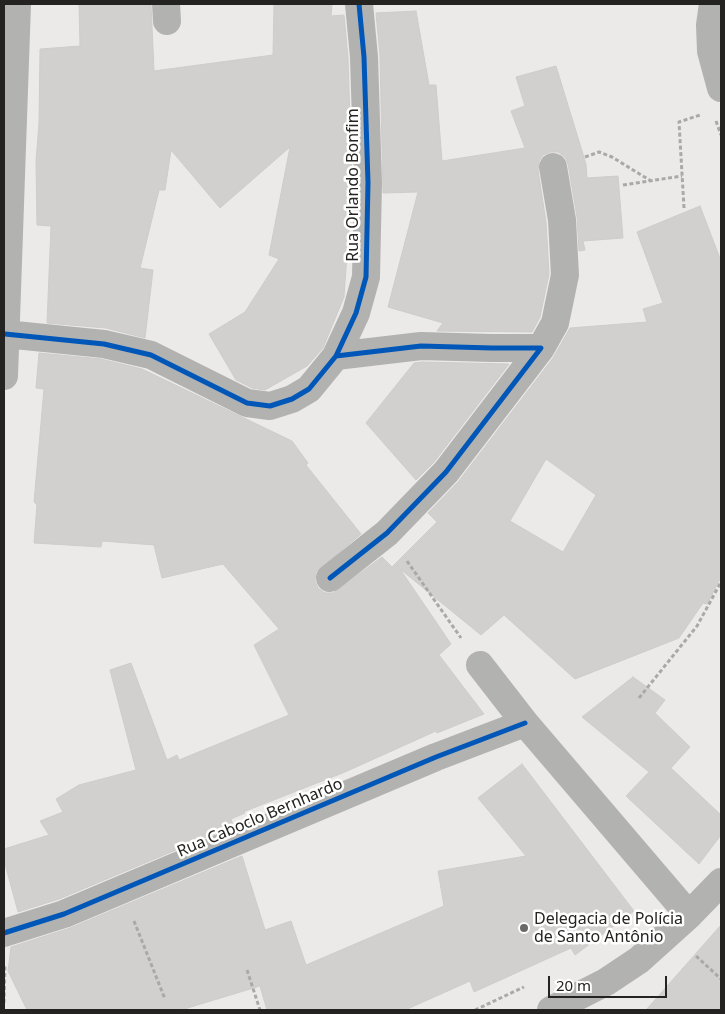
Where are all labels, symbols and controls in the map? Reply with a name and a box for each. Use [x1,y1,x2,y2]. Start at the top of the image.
street label: Rua Orlando Bonfim [343,108,363,262]
street label: Rua Caboclo Bernhardo [174,774,346,862]
place label: Delegacia de Polícia de Santo Antônio [534,909,683,947]
marker: Delegacia de Polícia de Santo Antônio [518,922,530,934]
scale bar [550,966,669,998]
text: 20 m [556,975,591,995]

